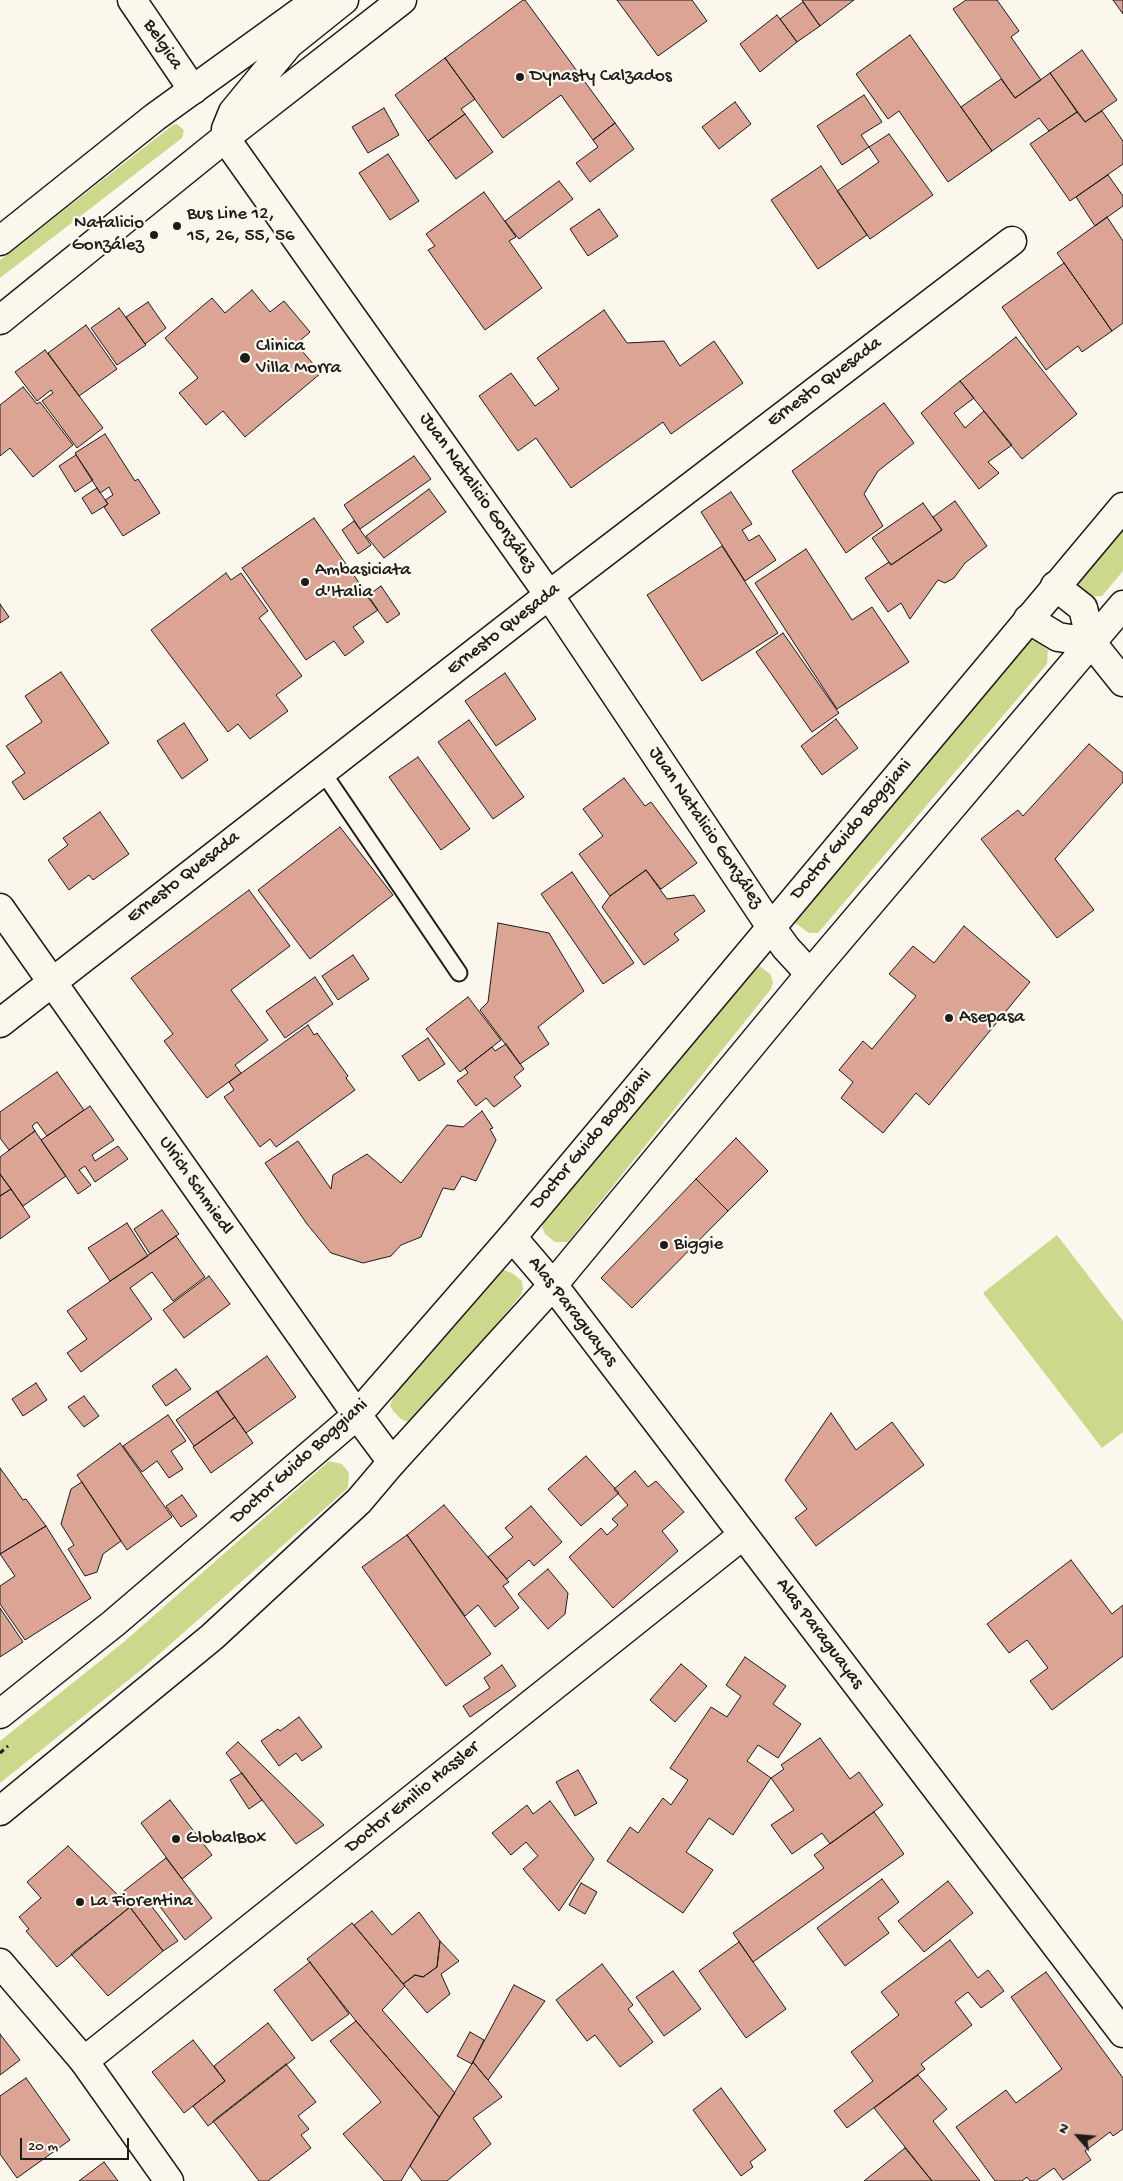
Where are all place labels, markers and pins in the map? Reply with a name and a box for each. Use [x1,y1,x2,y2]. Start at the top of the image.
place label: Dynasty Calzados [530,66,672,88]
marker: Dynasty Calzados [514,71,526,83]
place label: Bus Line 12, 15, 26, 55, 56 [187,204,295,248]
place label: Natalicio González [72,213,144,257]
marker: Bus Line 12, 15, 26, 55, 56 [171,220,183,232]
marker: Natalicio González [148,229,160,241]
place label: Clinica Villa Morra [256,336,341,380]
marker: Clinica Villa Morra [238,351,252,365]
place label: Ambasiciata d'Italia [315,560,411,604]
marker: Ambasiciata d'Italia [299,576,311,588]
place label: Asepasa [959,1007,1024,1029]
marker: Asepasa [943,1012,955,1024]
place label: Biggie [674,1234,723,1256]
marker: Biggie [658,1239,670,1251]
place label: GlobalBox [186,1828,266,1850]
marker: GlobalBox [170,1833,182,1845]
place label: La Fiorentina [90,1891,193,1913]
marker: La Fiorentina [74,1896,86,1908]

